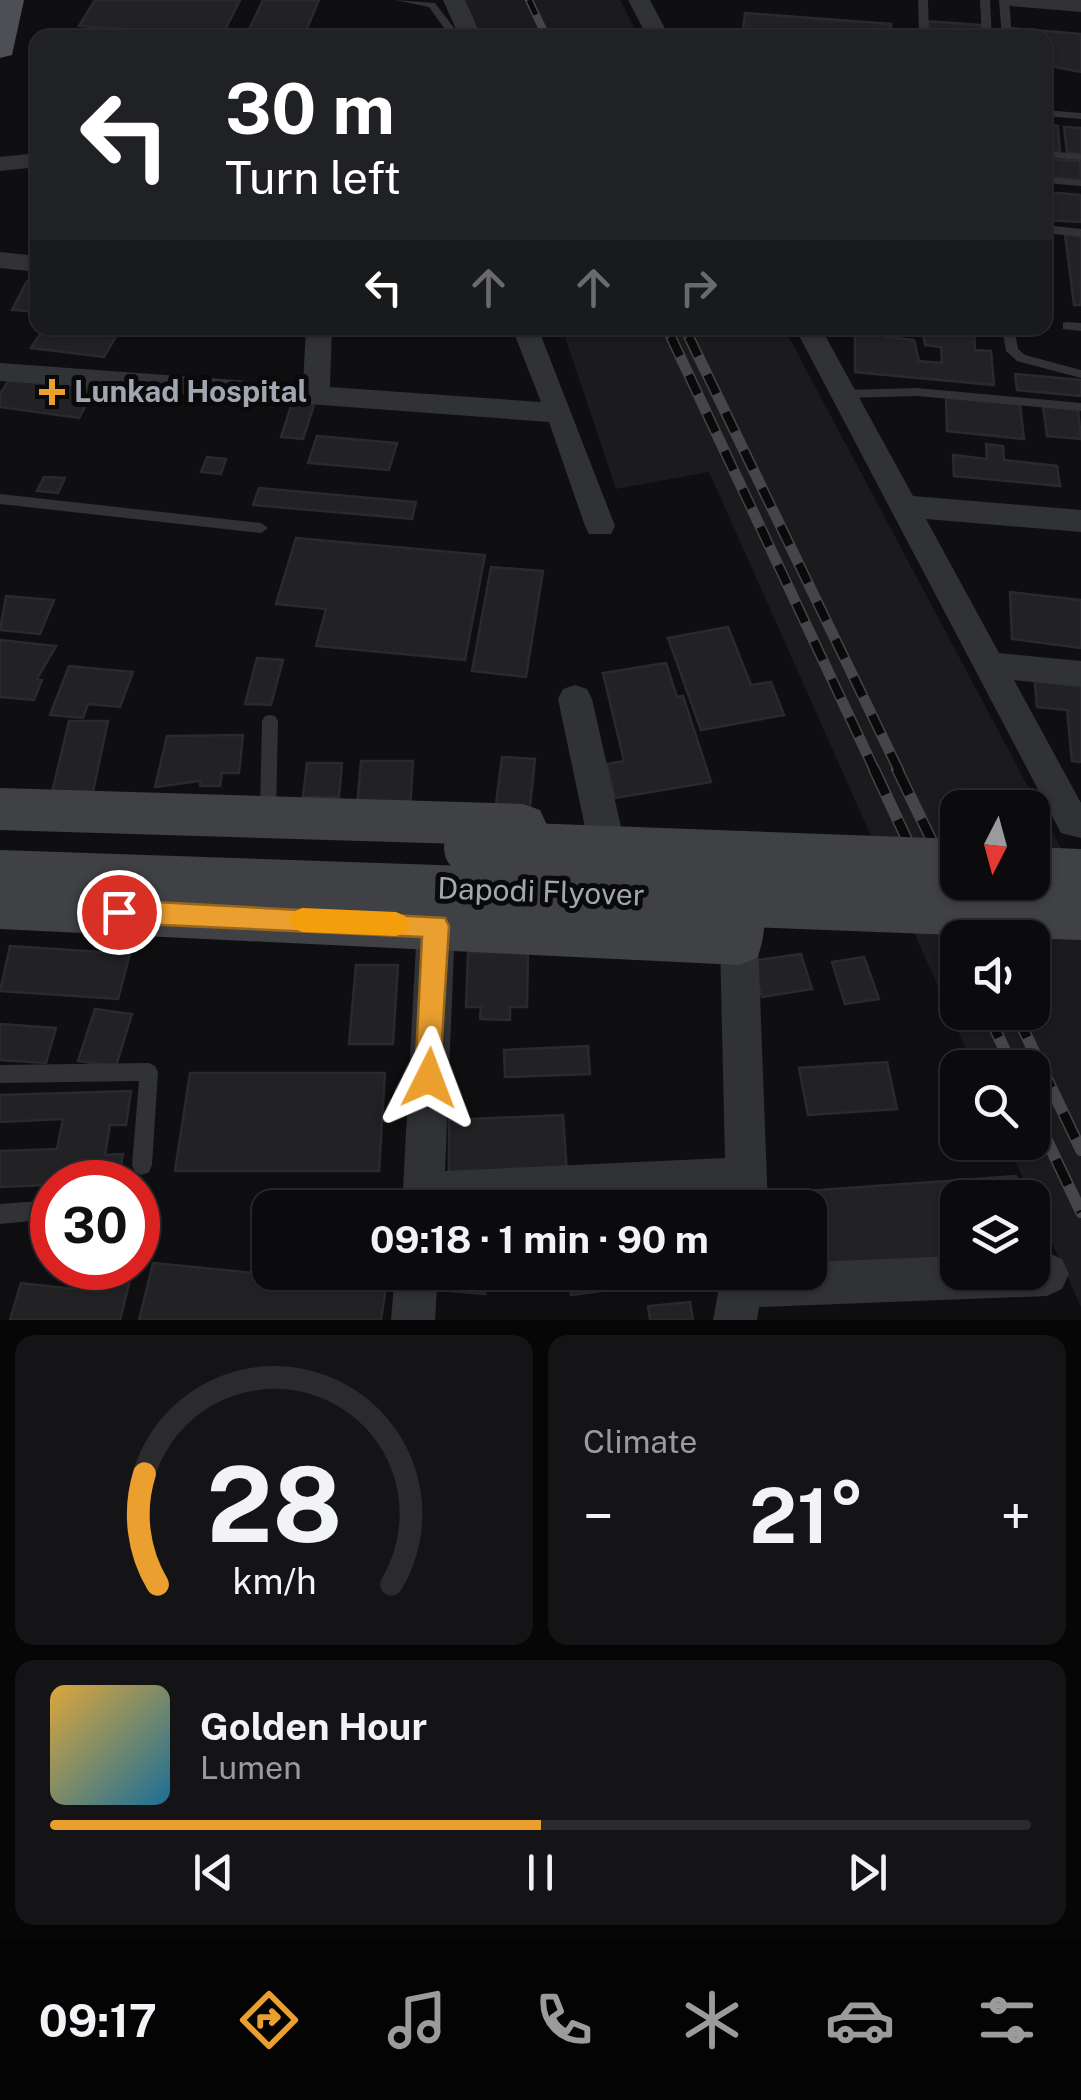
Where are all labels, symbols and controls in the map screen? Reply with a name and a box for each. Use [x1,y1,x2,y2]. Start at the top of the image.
text: 30 m [225,67,395,150]
icon: left [60,70,190,200]
text: Turn left [225,151,401,204]
icon: left [356,260,411,315]
icon: ahead [461,260,516,315]
icon: ahead [566,260,621,315]
icon: right [671,260,726,315]
place label: Lunkad Hospital [74,373,307,409]
marker: Lunkad Hospital [39,379,65,405]
north arrow [940,790,1050,900]
map controls [940,790,1050,1290]
street label: Dapodi Flyover [437,869,645,913]
pin [77,870,162,955]
icon: arrive [92,885,147,940]
button: sound [940,920,1050,1030]
position arrow [377,1026,481,1130]
button: search [940,1050,1050,1160]
speed limit sign: 30 [30,1160,160,1290]
button: layers [940,1180,1050,1290]
text: 09:18 · 1 min · 90 m [370,1217,709,1262]
text: Climate [583,1423,697,1460]
text: 28 [206,1443,342,1565]
text: 21° [749,1472,865,1560]
text: − [583,1484,614,1548]
text: + [1001,1484,1031,1548]
text: km/h [232,1560,316,1602]
text: Golden Hour [200,1704,427,1749]
text: Lumen [200,1749,302,1786]
icon: previous [186,1845,241,1900]
icon: pause [513,1845,568,1900]
icon: next [840,1845,895,1900]
icon: directions [234,1985,304,2055]
icon: music [382,1985,452,2055]
icon: phone [529,1985,599,2055]
icon: climate [677,1985,747,2055]
icon: car [825,1985,895,2055]
icon: filters [972,1985,1042,2055]
text: 09:17 [39,1994,157,2047]

